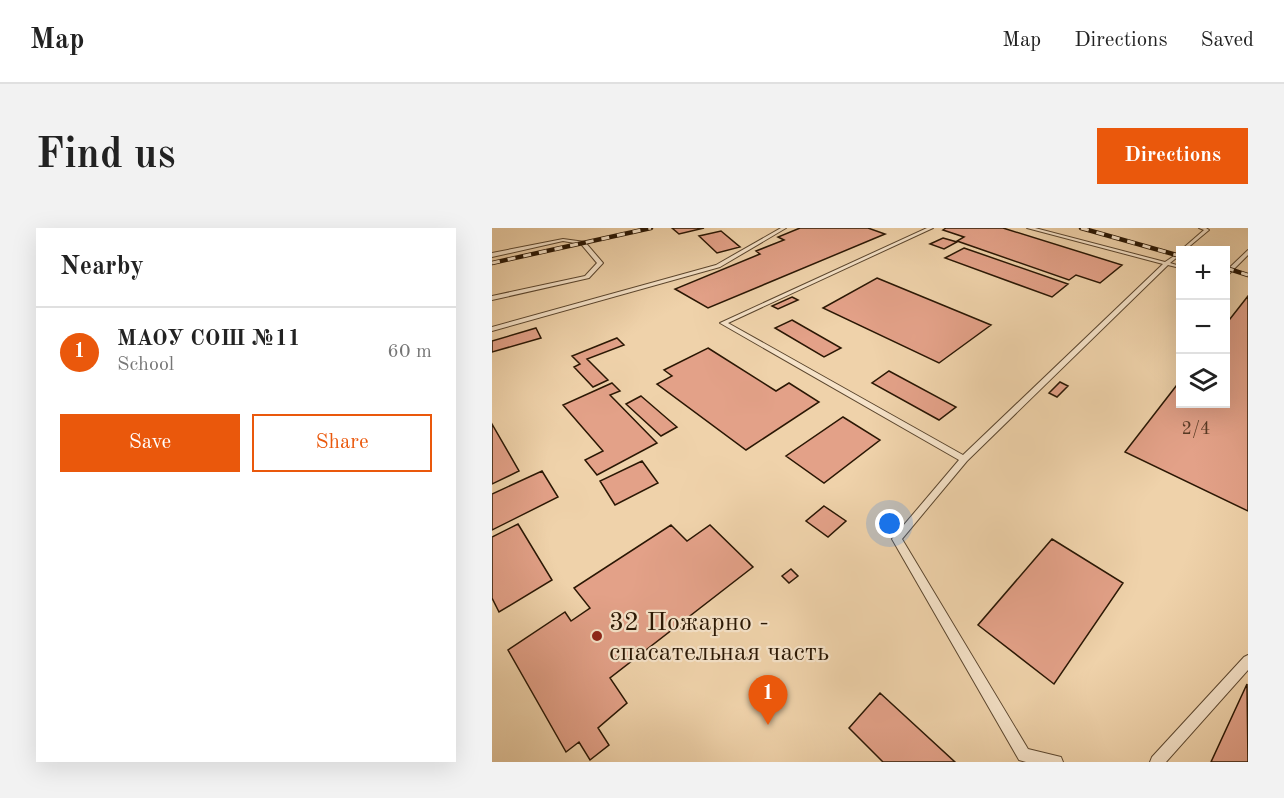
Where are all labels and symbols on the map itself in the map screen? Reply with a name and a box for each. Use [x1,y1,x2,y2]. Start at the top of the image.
house number: 2/4 [1182,420,1210,438]
your location [875,509,904,538]
place label: 32 Пожарно - спасательная часть [609,610,829,666]
marker: 32 Пожарно - спасательная часть [590,629,604,643]
pin: 1 [748,676,788,725]

